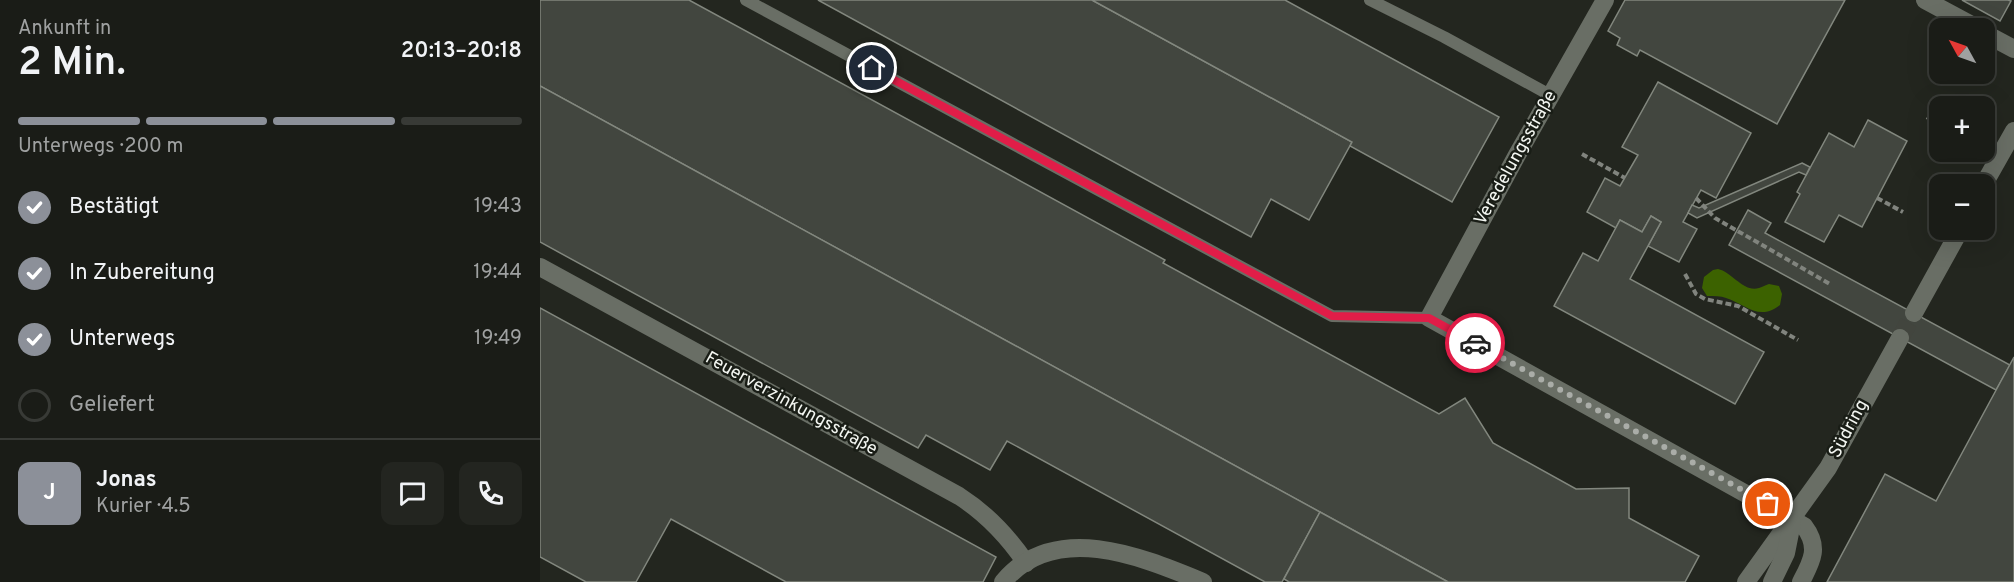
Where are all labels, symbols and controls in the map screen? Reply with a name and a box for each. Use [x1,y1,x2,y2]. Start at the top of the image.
text: Ankunft in [18,16,111,42]
north arrow [1929,18,1995,84]
map controls [1929,18,1995,240]
text: 20:13–20:18 [401,38,522,65]
text: 2 Min. [18,40,126,89]
pin [846,42,897,93]
icon: home [855,51,888,84]
street label: Veredelungsstraße [1470,87,1562,229]
button: + [1929,96,1995,162]
text: Unterwegs · 200 m [18,134,184,160]
button: − [1929,174,1995,240]
icon: check [18,191,51,224]
text: Bestätigt [69,194,159,221]
text: 19:43 [474,194,522,220]
icon: check [18,257,51,290]
text: In Zubereitung [69,260,215,287]
text: 19:44 [473,260,522,286]
courier [1445,313,1505,373]
icon: check [18,323,51,356]
text: Unterwegs [69,326,175,353]
text: 19:49 [474,326,522,352]
icon: car [1459,327,1492,360]
street label: Feuerverzinkungsstraße [701,347,881,461]
text: Geliefert [69,392,155,419]
street label: Südring [1824,396,1874,462]
button: chat [381,462,444,525]
button: phone [459,462,522,525]
text: Jonas [96,467,157,494]
pin [1742,478,1793,529]
text: J [43,480,56,507]
icon: bag [1751,487,1784,520]
text: Kurier · 4.5 [96,494,191,520]

